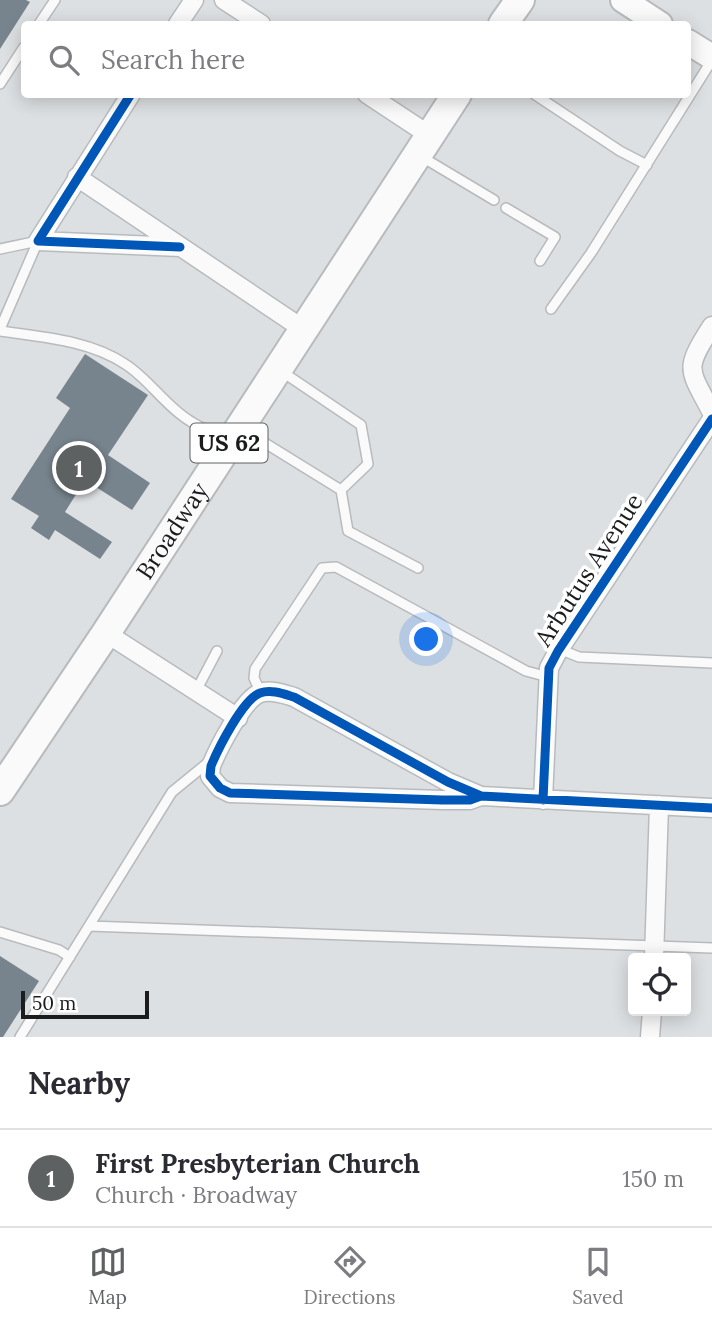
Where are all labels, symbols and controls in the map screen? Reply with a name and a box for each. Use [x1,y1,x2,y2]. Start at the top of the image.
search box [21,21,691,98]
icon: search [45,41,83,79]
text: Search here [101,43,245,76]
road number: US 62 [190,424,268,462]
pin: 1 [56,442,102,494]
street label: Broadway [129,476,215,585]
street label: Arbutus Avenue [527,487,650,653]
your location [409,622,443,656]
map controls [628,953,691,1016]
button: locate [628,953,691,1016]
scale bar [21,988,149,1020]
text: 50 m [32,991,76,1015]
text: Nearby [28,1064,130,1102]
text: First Presbyterian Church [95,1147,420,1180]
text: 1 [46,1164,56,1193]
text: 150 m [622,1164,684,1193]
text: Church · Broadway [95,1180,297,1209]
tab: Map [88,1243,127,1309]
tab: Directions [304,1243,396,1309]
tab: Saved [572,1243,624,1309]

